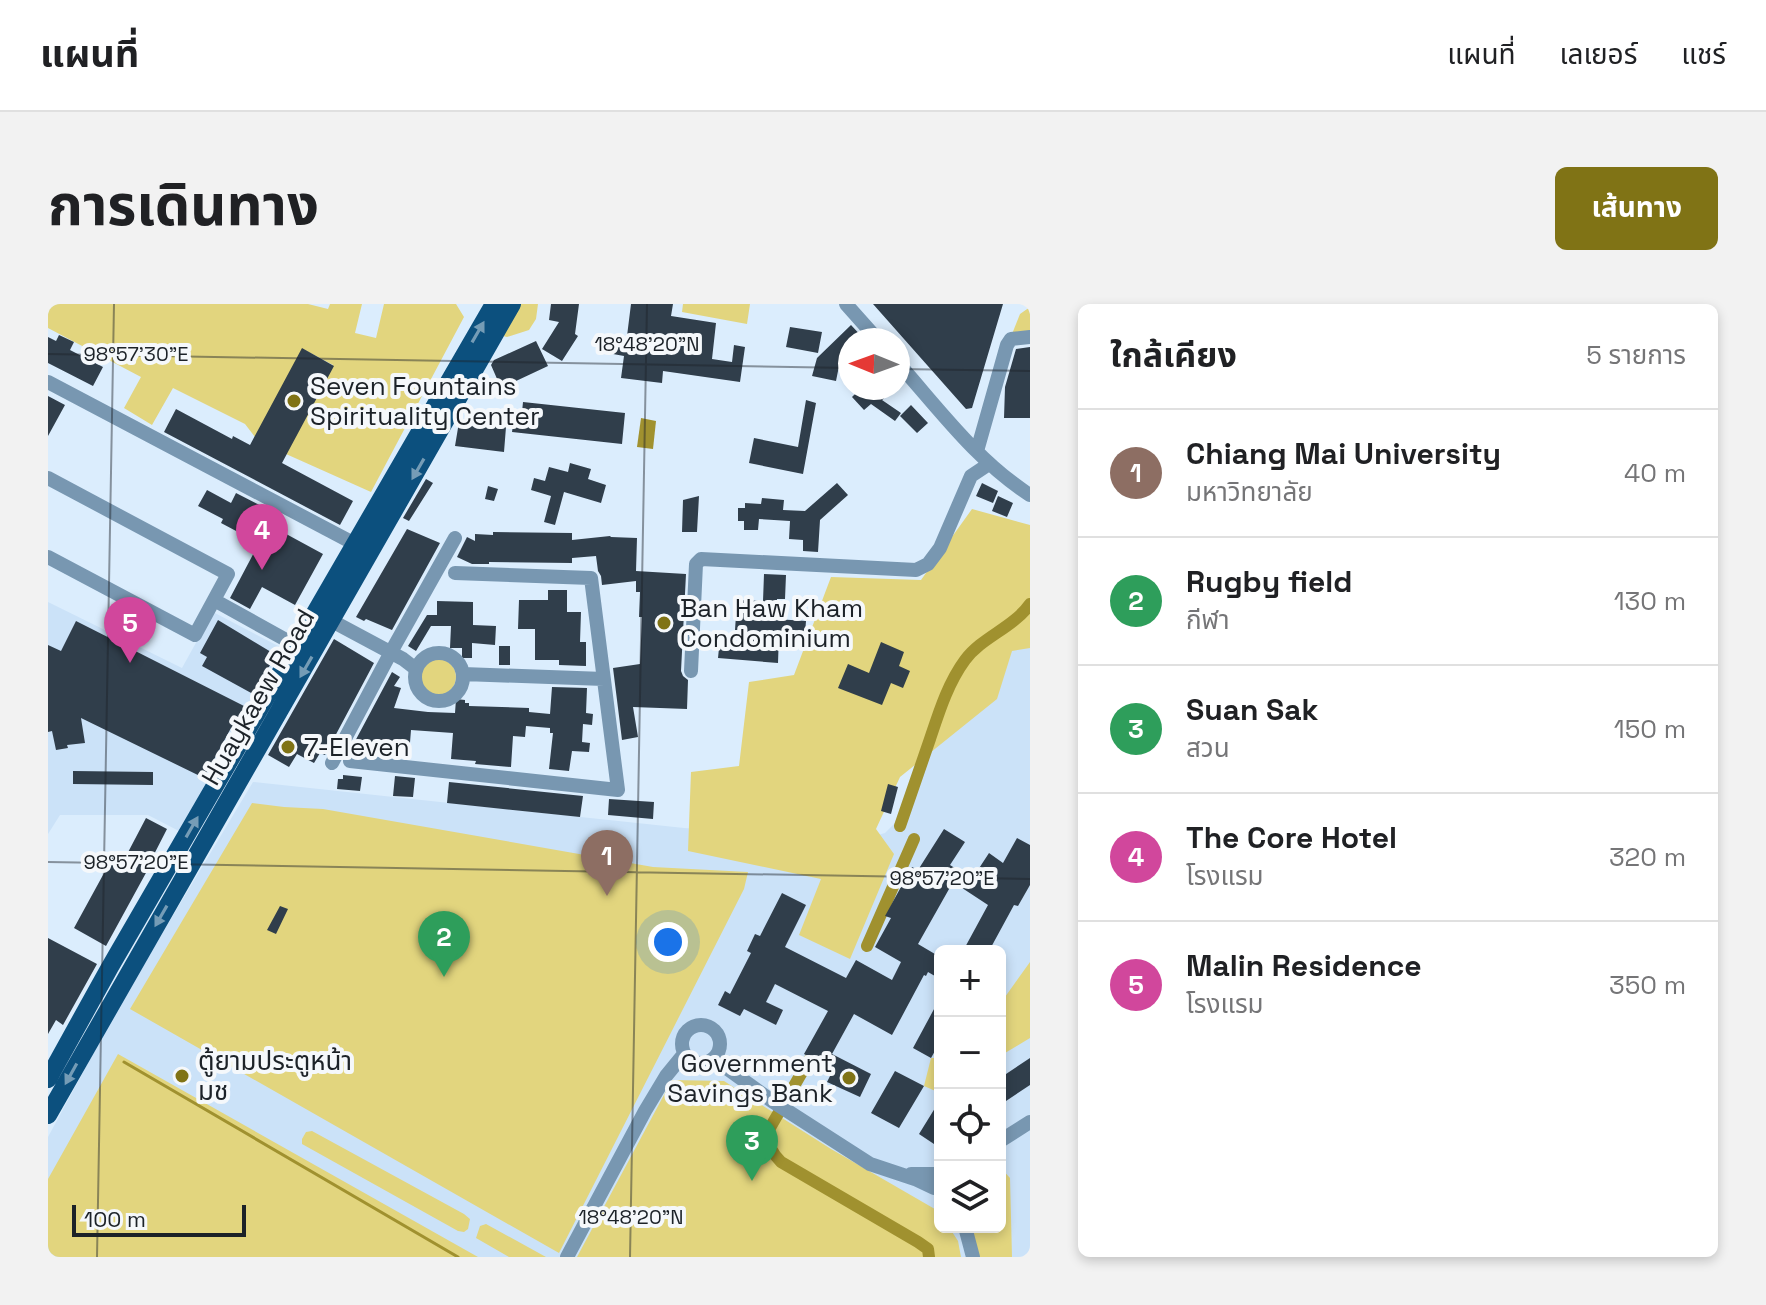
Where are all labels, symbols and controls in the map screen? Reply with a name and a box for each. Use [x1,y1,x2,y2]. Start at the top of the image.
text: แผนที่ [40,30,139,78]
text: แผนที่ [1447,36,1516,72]
text: เลเยอร์ [1560,36,1637,72]
text: แชร์ [1681,36,1726,72]
button: เส้นทาง [1555,167,1718,250]
text: การเดินทาง [48,170,319,241]
one-way arrow [471,321,485,343]
north arrow [838,328,910,400]
text: 18°48'20"N [594,331,700,357]
text: ใกล้เคียง [1110,334,1237,377]
text: 5 รายการ [1586,338,1686,372]
text: 98°57'30"E [83,341,189,367]
place label: Seven Fountains Spirituality Center [310,369,540,433]
marker: Seven Fountains Spirituality Center [285,392,303,410]
text: Chiang Mai University [1186,434,1501,473]
text: 1 [1130,456,1142,490]
text: 40 m [1624,456,1686,490]
one-way arrow [411,458,425,480]
text: มหาวิทยาลัย [1186,475,1313,509]
pin: 4 [236,504,288,570]
text: Rugby field [1186,562,1352,601]
text: 2 [1128,584,1144,618]
text: 130 m [1614,584,1686,618]
place label: Ban Haw Kham Condominium [680,591,863,655]
pin: 5 [104,597,156,663]
street label: Huaykaew Road [194,603,322,791]
text: กีฬา [1186,603,1230,637]
marker: Ban Haw Kham Condominium [655,614,673,632]
one-way arrow [299,655,313,678]
text: Suan Sak [1186,690,1319,729]
text: 3 [1128,712,1144,746]
text: 150 m [1614,712,1686,746]
place label: 7-Eleven [304,730,410,764]
text: สวน [1186,731,1230,765]
marker: 7-Eleven [279,738,297,756]
one-way arrow [185,816,199,838]
text: The Core Hotel [1186,818,1397,857]
pin: 1 [581,830,633,896]
text: 4 [1128,840,1144,874]
text: 320 m [1609,840,1686,874]
text: 98°57'20"E [84,849,189,875]
text: โรงแรม [1186,859,1264,893]
text: 98°57'20"E [890,865,995,891]
one-way arrow [154,905,168,927]
pin: 2 [418,911,470,977]
your location [648,922,688,962]
map controls [934,945,1006,1233]
button: + [934,945,1006,1017]
text: Malin Residence [1186,946,1422,985]
text: 5 [1128,968,1144,1002]
text: 350 m [1609,968,1686,1002]
text: โรงแรม [1186,987,1264,1021]
button: − [934,1017,1006,1089]
place label: ตู้ยามประตูหน้า มช [198,1044,352,1108]
place label: Government Savings Bank [667,1046,833,1110]
one-way arrow [65,1063,79,1085]
marker: ตู้ยามประตูหน้า มช [173,1067,191,1085]
marker: Government Savings Bank [840,1069,858,1087]
button: locate [934,1089,1006,1161]
pin: 3 [726,1115,778,1181]
button: layers [934,1161,1006,1233]
scale bar [72,1201,246,1237]
text: 18°48'20"N [578,1204,684,1230]
text: 100 m [84,1205,146,1233]

